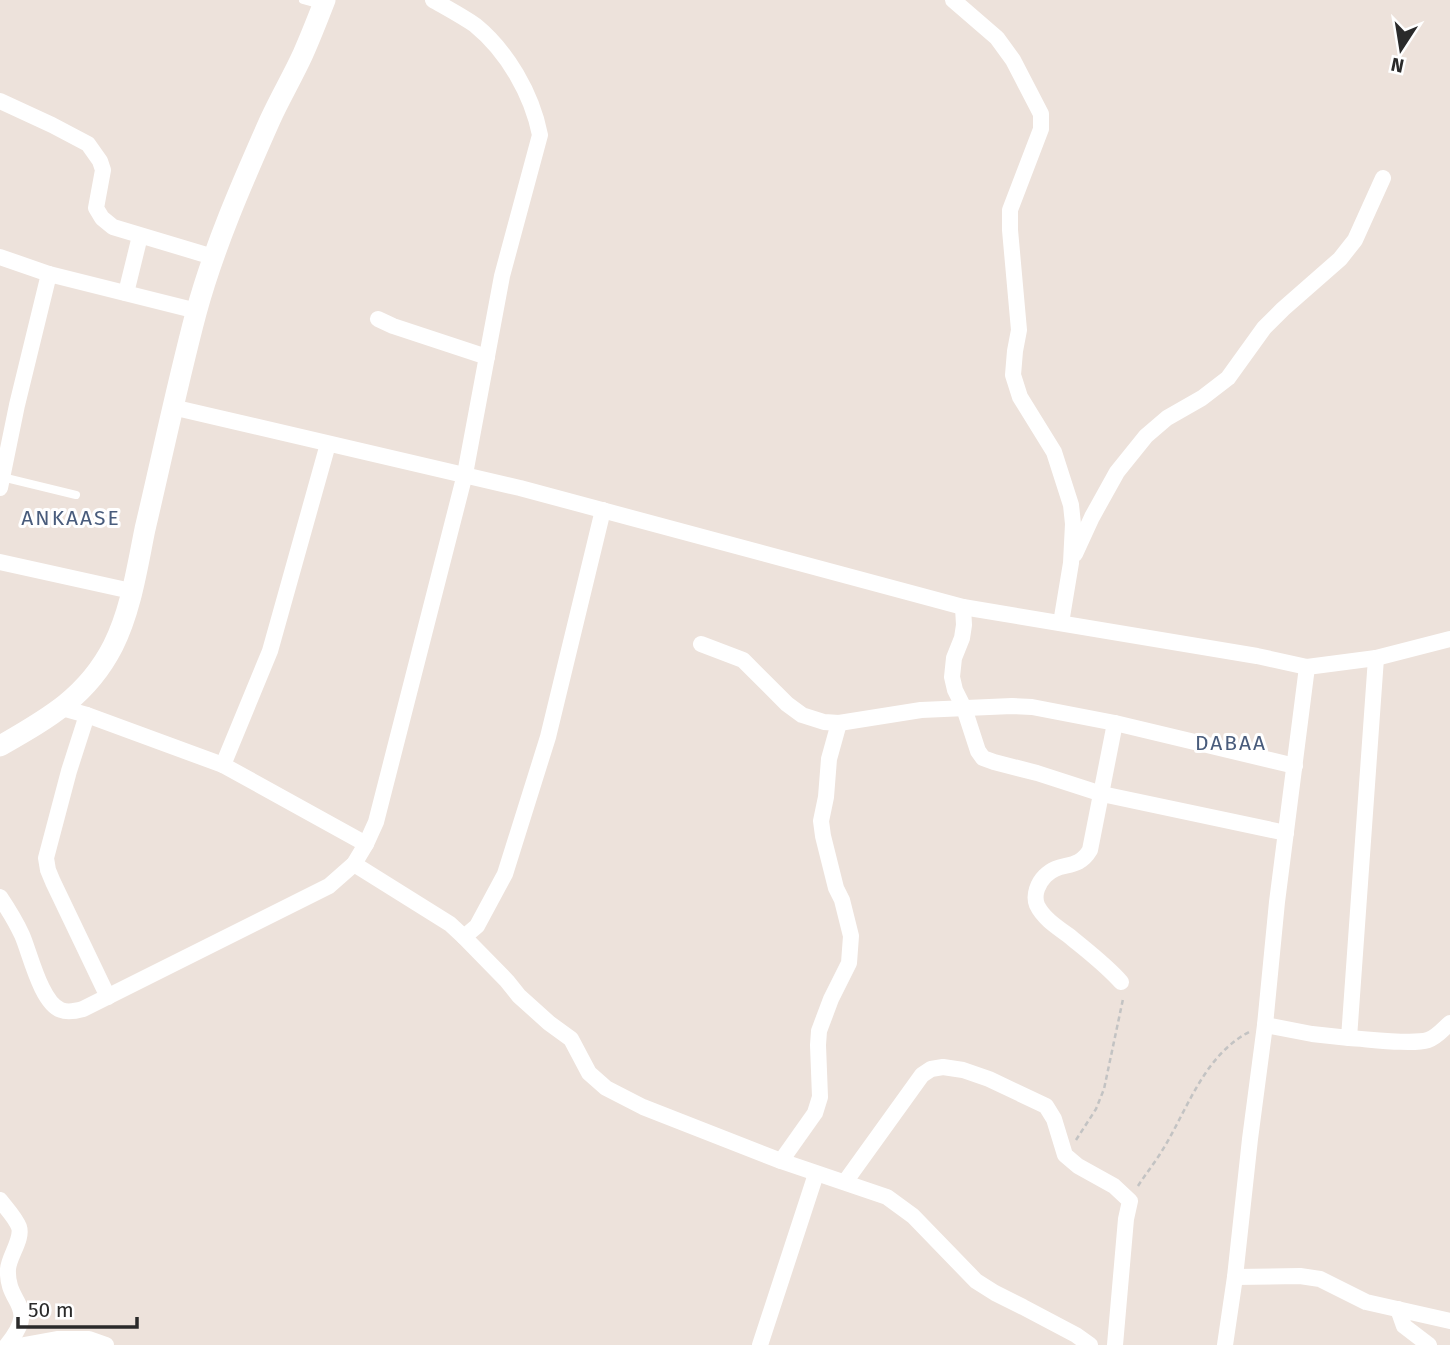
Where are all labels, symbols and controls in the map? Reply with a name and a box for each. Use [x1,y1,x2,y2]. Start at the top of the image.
north arrow [1366,14,1436,84]
text: N [1389,53,1406,78]
district label: ANKAASE [21,505,121,531]
district label: DABAA [1195,730,1267,756]
scale bar [18,1286,136,1330]
text: 50 m [28,1297,74,1323]

